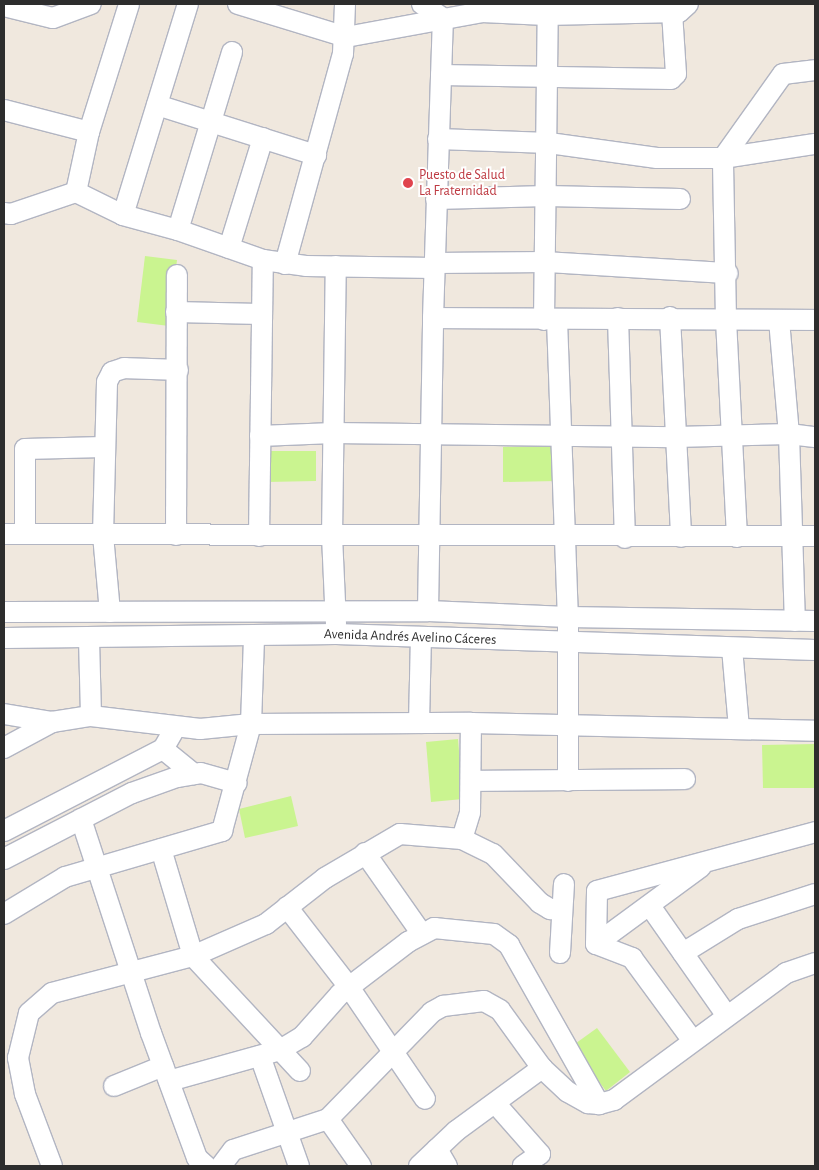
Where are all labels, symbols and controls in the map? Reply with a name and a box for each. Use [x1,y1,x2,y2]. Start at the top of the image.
place label: Puesto de Salud La Fraternidad [419,167,505,200]
marker: Puesto de Salud La Fraternidad [401,176,415,190]
street label: Avenida Andrés Avelino Cáceres [324,626,496,648]

